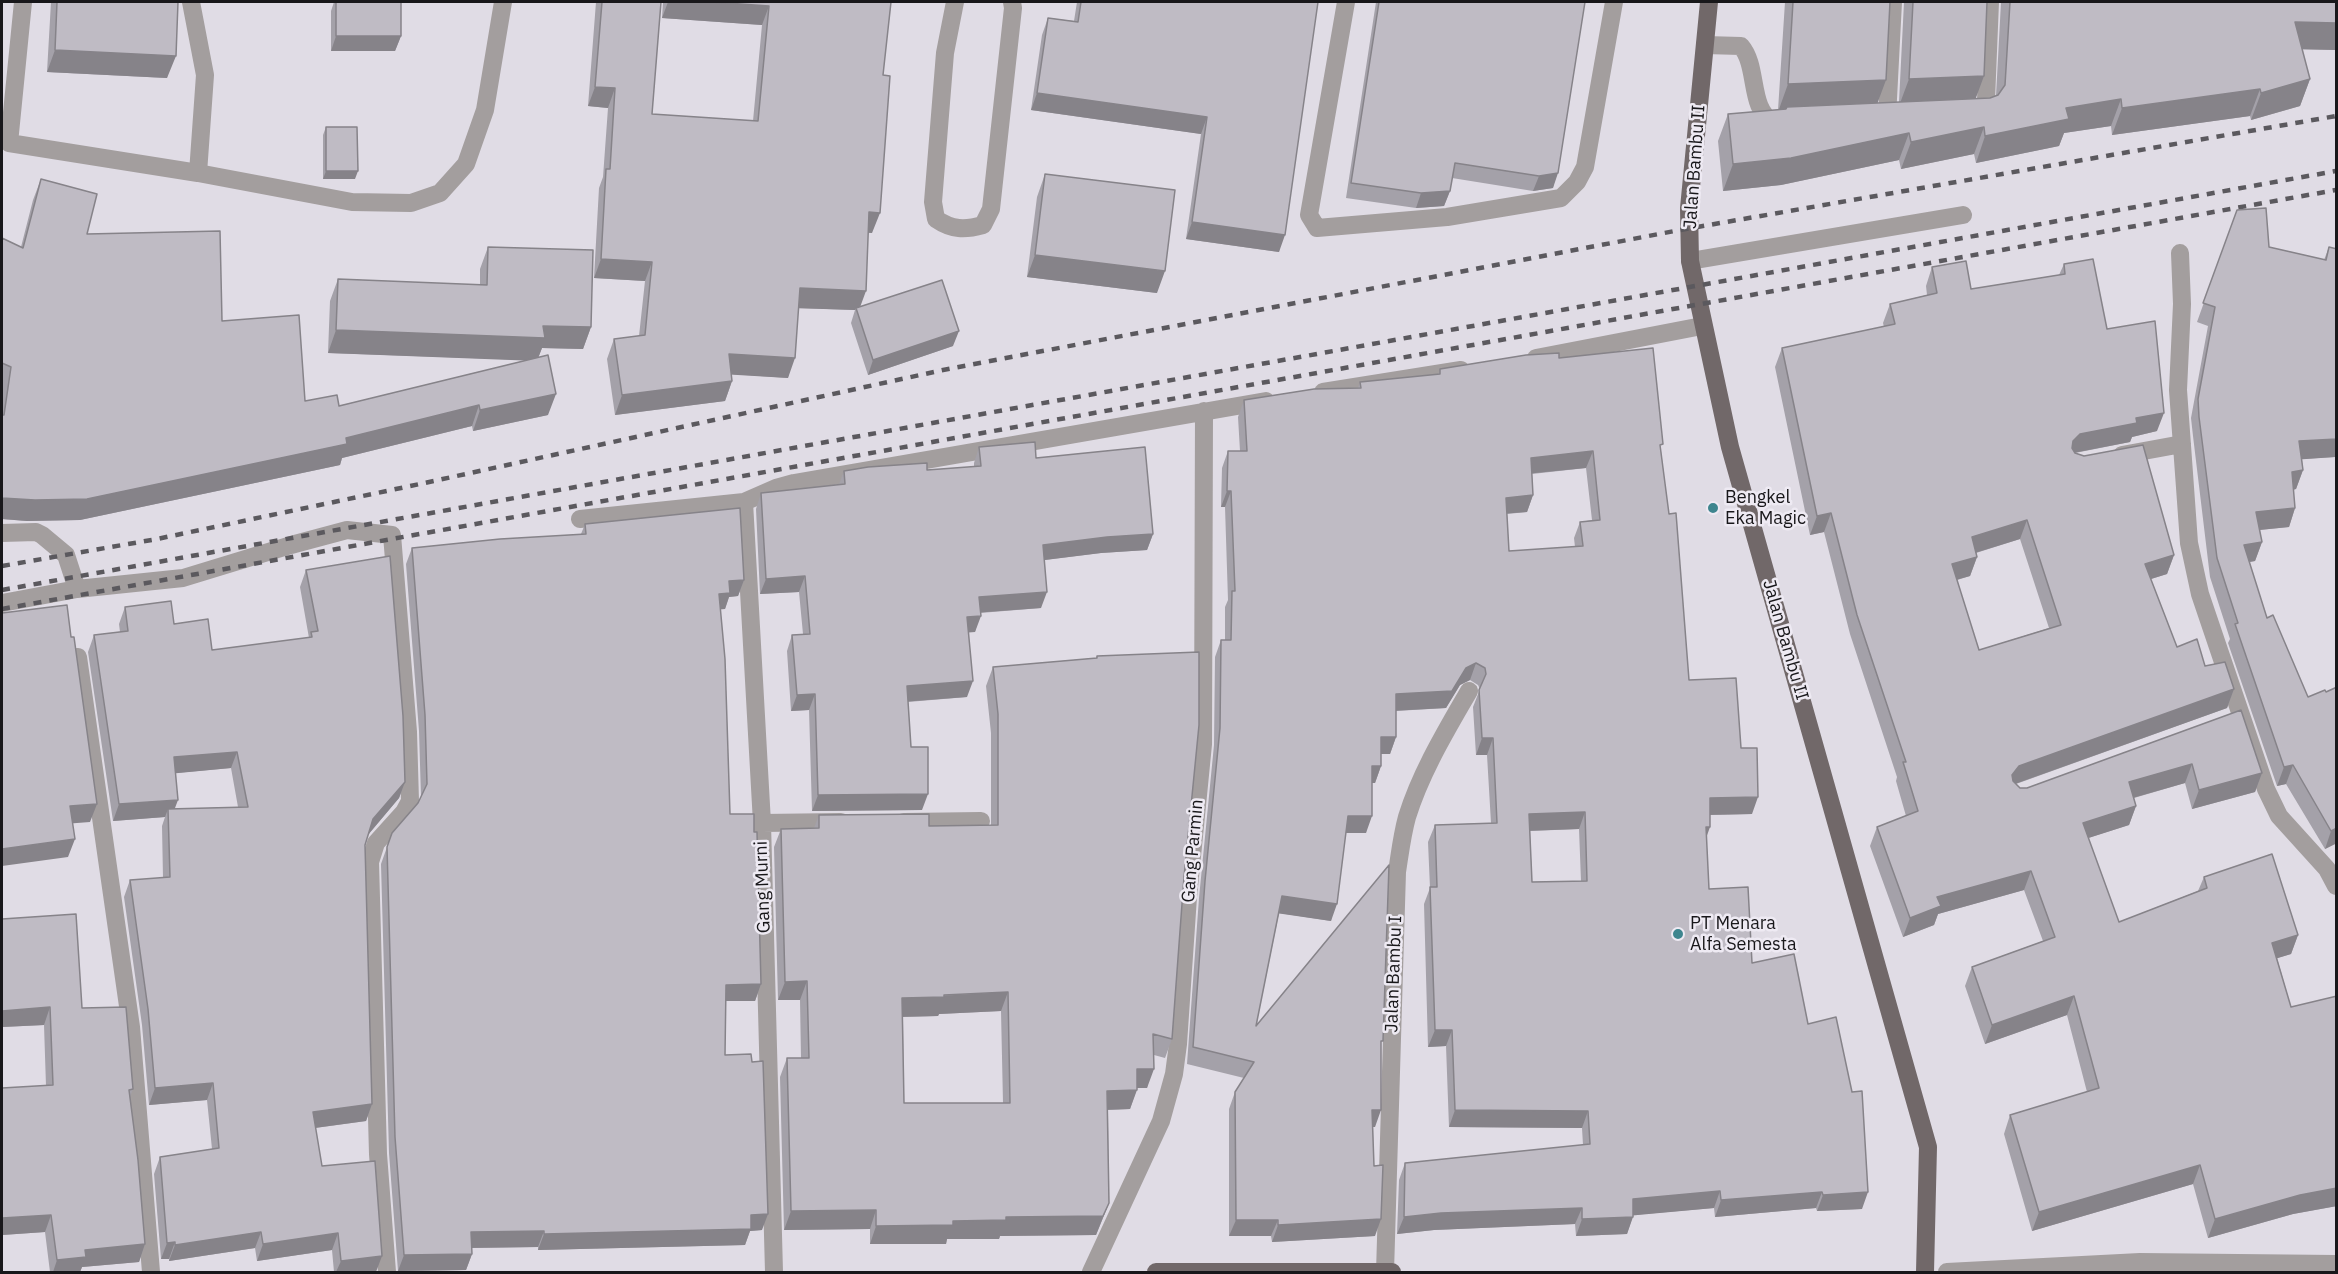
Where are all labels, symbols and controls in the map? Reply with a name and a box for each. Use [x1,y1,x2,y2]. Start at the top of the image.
street label: Jalan Bambu II [1680,104,1710,230]
place label: Bengkel Eka Magic [1725,487,1806,530]
marker: Bengkel Eka Magic [1706,501,1720,515]
street label: Jalan Bambu II [1758,577,1812,703]
street label: Gang Parmin [1178,799,1208,903]
street label: Gang Murni [751,841,775,933]
place label: PT Menara Alfa Semesta [1690,913,1797,956]
street label: Jalan Bambu I [1381,915,1407,1033]
marker: PT Menara Alfa Semesta [1671,927,1685,941]

